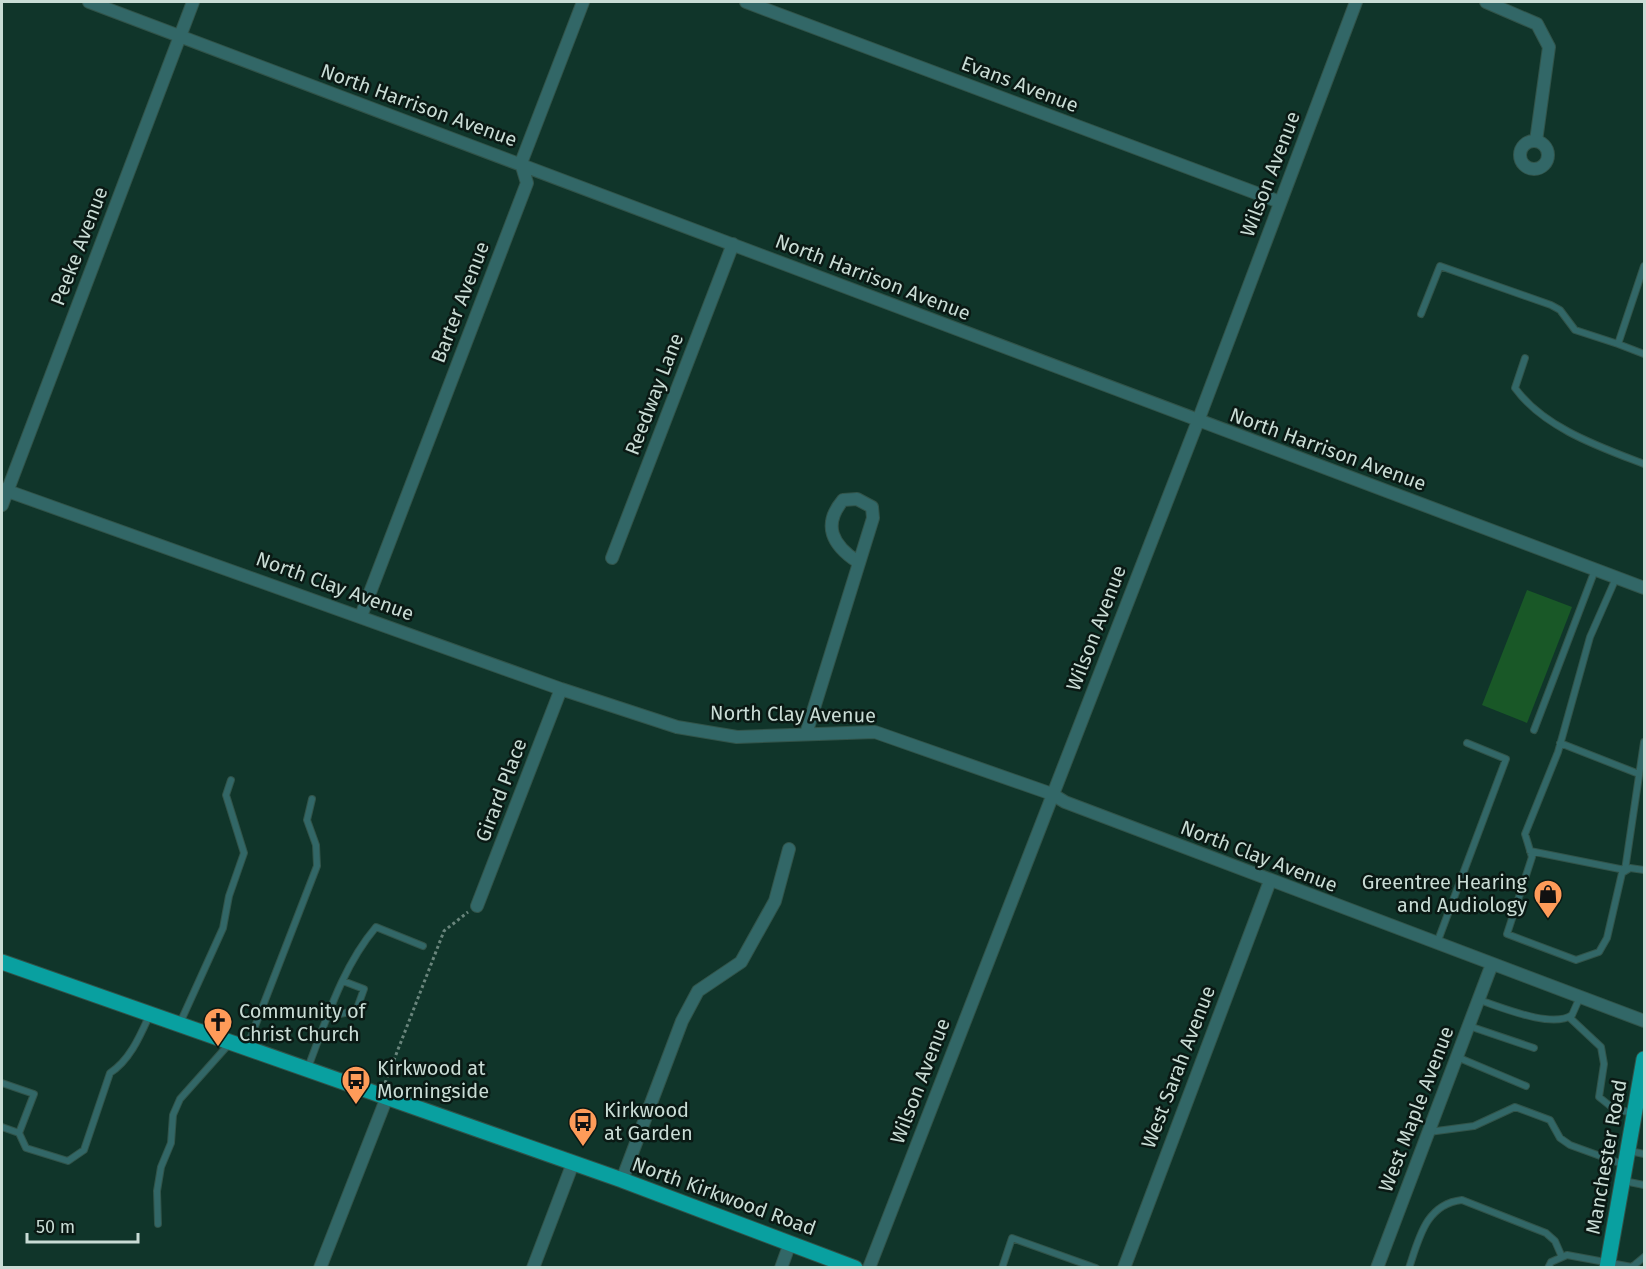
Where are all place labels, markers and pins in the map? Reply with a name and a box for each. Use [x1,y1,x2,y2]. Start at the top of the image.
place label: Greentree Hearing and Audiology [1362,870,1528,917]
shop icon: Greentree Hearing and Audiology [1532,878,1564,920]
place label: Community of Christ Church [239,999,367,1046]
church icon: Community of Christ Church [202,1006,234,1048]
place label: Kirkwood at Morningside [377,1056,489,1103]
bus stop icon: Kirkwood at Morningside [340,1064,372,1106]
place label: Kirkwood at Garden [604,1098,693,1145]
bus stop icon: Kirkwood at Garden [567,1106,599,1148]

